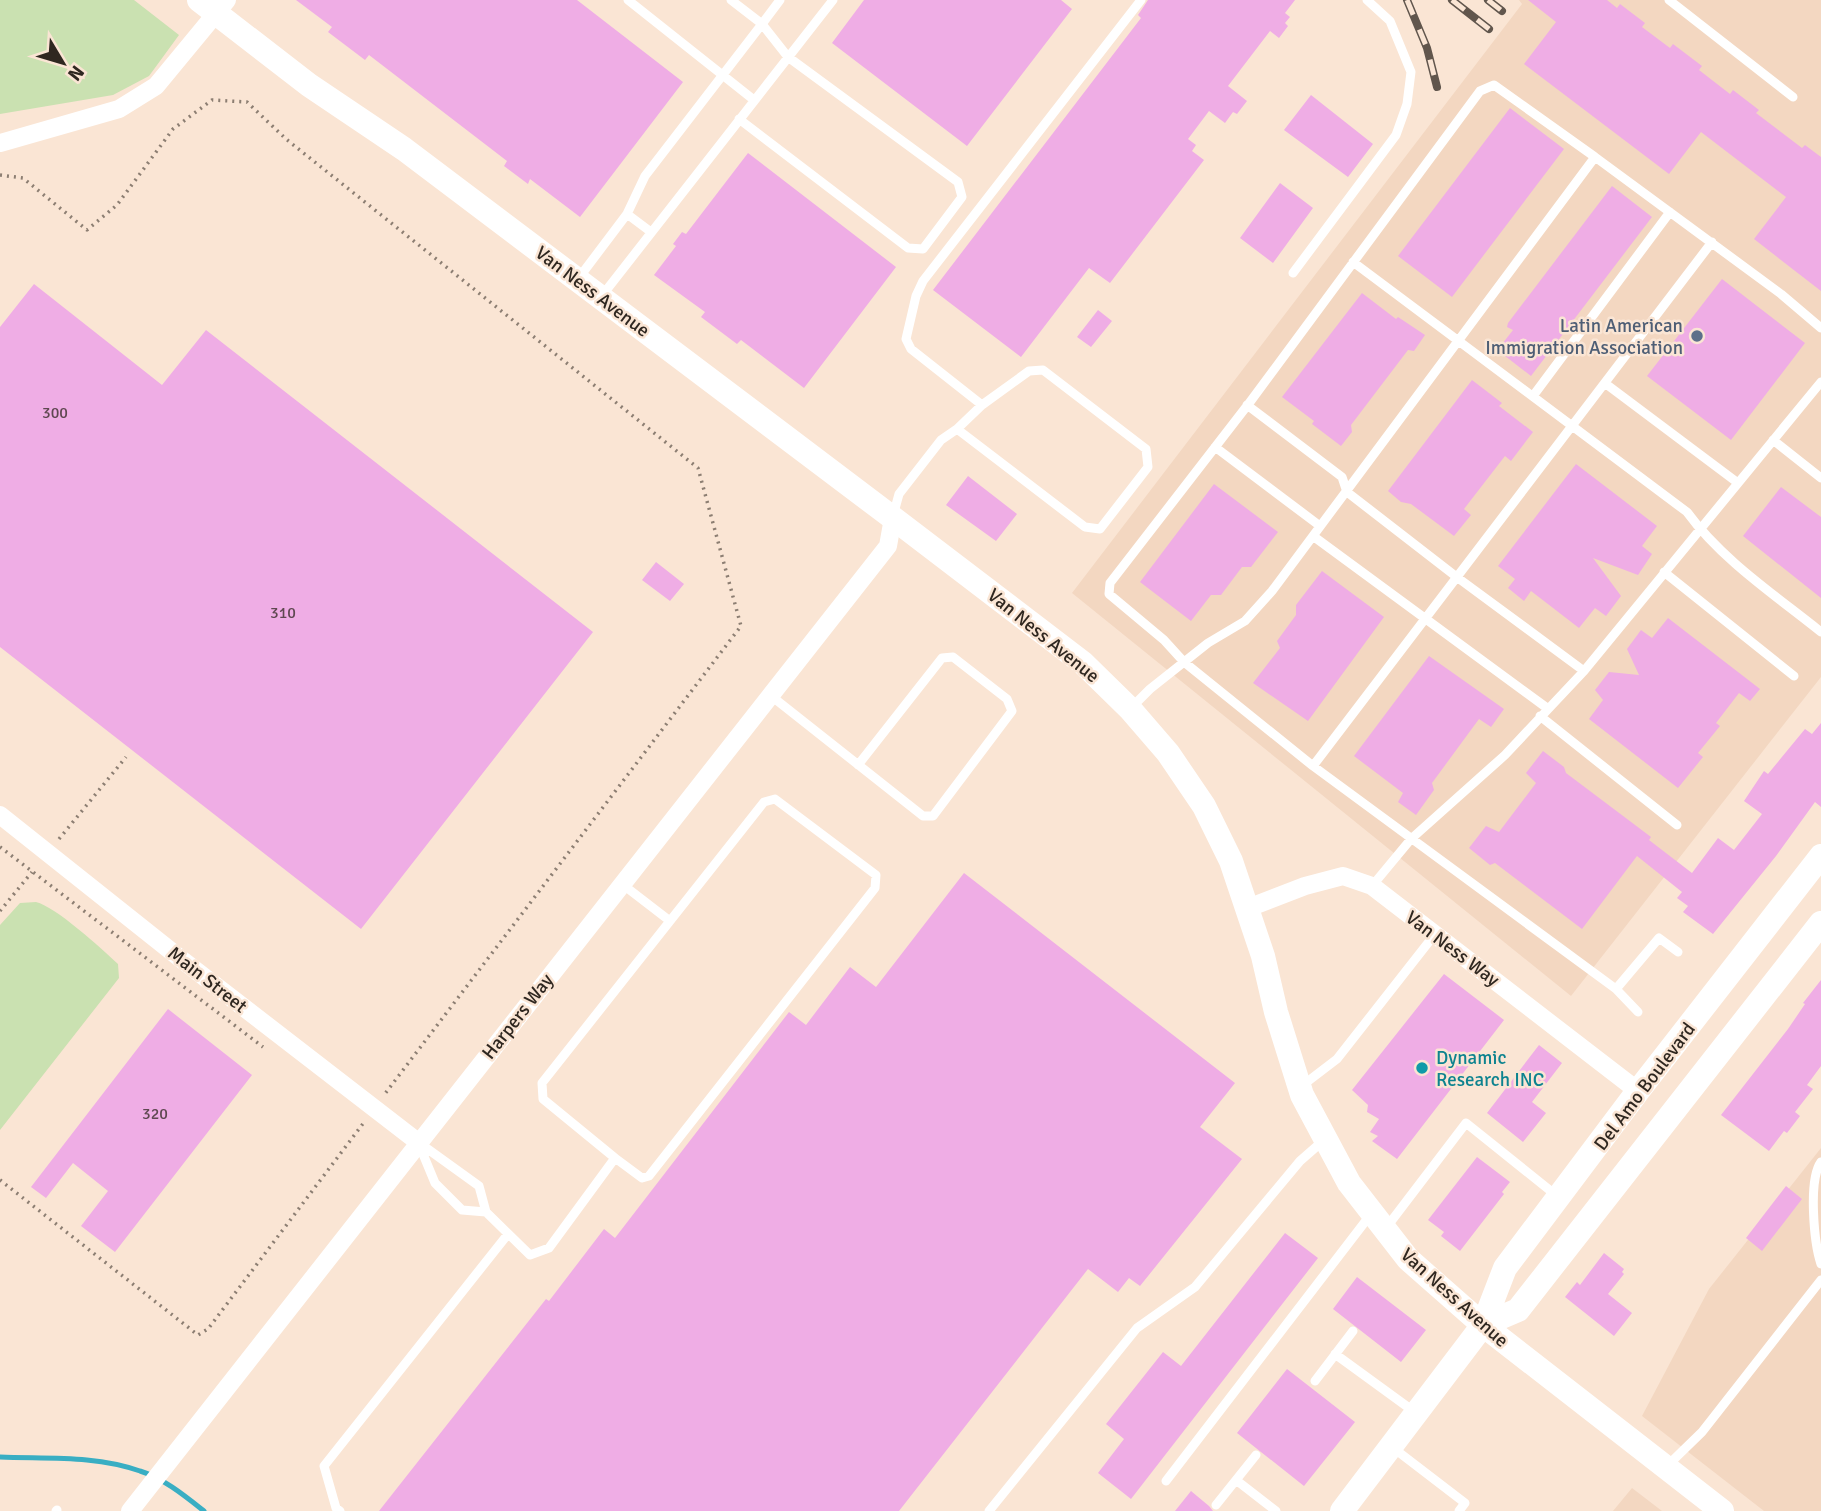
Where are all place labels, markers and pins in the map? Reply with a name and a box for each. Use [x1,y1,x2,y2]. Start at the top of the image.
place label: Latin American Immigration Association [1485,314,1683,360]
marker: Latin American Immigration Association [1689,328,1705,344]
place label: Dynamic Research INC [1436,1046,1544,1092]
marker: Dynamic Research INC [1414,1060,1430,1076]

